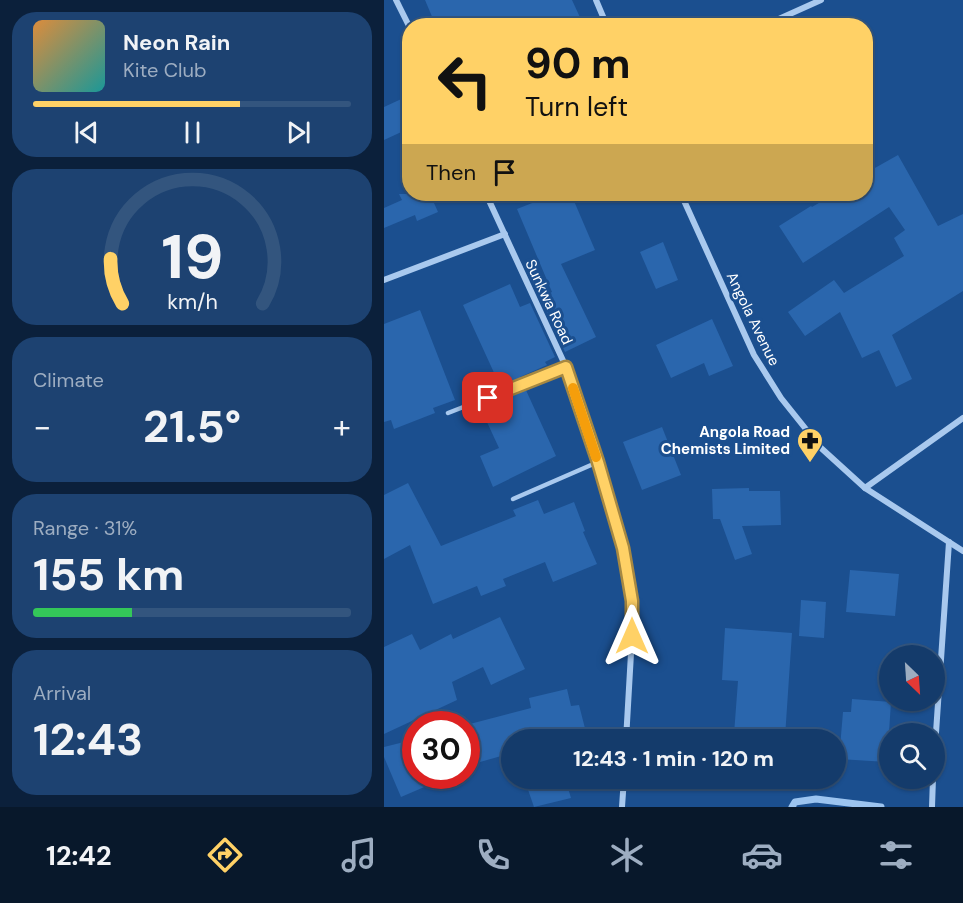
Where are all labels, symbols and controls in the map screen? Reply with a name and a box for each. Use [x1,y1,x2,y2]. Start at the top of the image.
text: Neon Rain [123,28,230,57]
text: 90 m [525,36,631,91]
icon: left [426,42,504,120]
text: Kite Club [123,57,207,83]
text: Turn left [525,89,628,124]
icon: previous [70,116,103,149]
icon: pause [176,116,209,149]
icon: next [282,116,315,149]
icon: arrive [488,156,521,189]
text: Then [426,158,476,187]
text: 19 [161,216,223,297]
street label: Sunkwa Road [521,256,577,348]
street label: Angola Avenue [722,269,784,369]
text: km/h [167,288,217,316]
text: Climate [33,367,104,393]
pin [462,372,513,423]
icon: arrive [471,381,504,414]
text: 21.5° [143,397,241,456]
text: − [33,405,51,448]
text: + [333,405,351,448]
place label: Angola Road Chemists Limited [661,422,790,459]
pharmacy icon: Angola Road Chemists Limited [795,426,825,464]
text: Range · 31% [33,515,137,541]
text: 155 km [33,545,184,604]
position arrow [600,604,664,668]
north arrow [879,645,945,711]
map controls [879,645,945,789]
text: Arrival [33,680,91,706]
text: 12:43 [33,710,143,769]
speed limit sign: 30 [402,711,480,789]
button: search [879,723,945,789]
text: 12:43 · 1 min · 120 m [573,744,774,773]
icon: directions [204,834,246,876]
icon: music [338,834,380,876]
icon: phone [472,834,514,876]
icon: climate [606,834,648,876]
icon: car [741,834,783,876]
icon: filters [875,834,917,876]
text: 12:42 [46,838,112,873]

